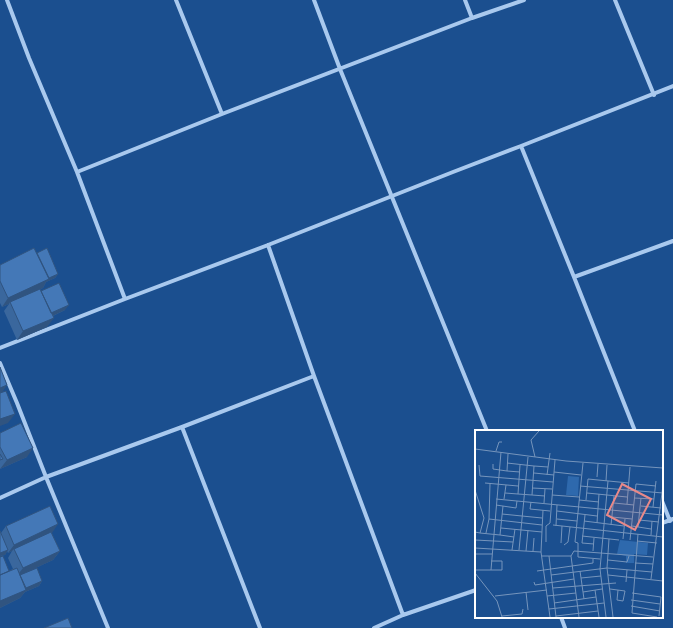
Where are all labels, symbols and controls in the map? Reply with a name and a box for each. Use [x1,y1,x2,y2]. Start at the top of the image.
inset map [475,430,663,618]

